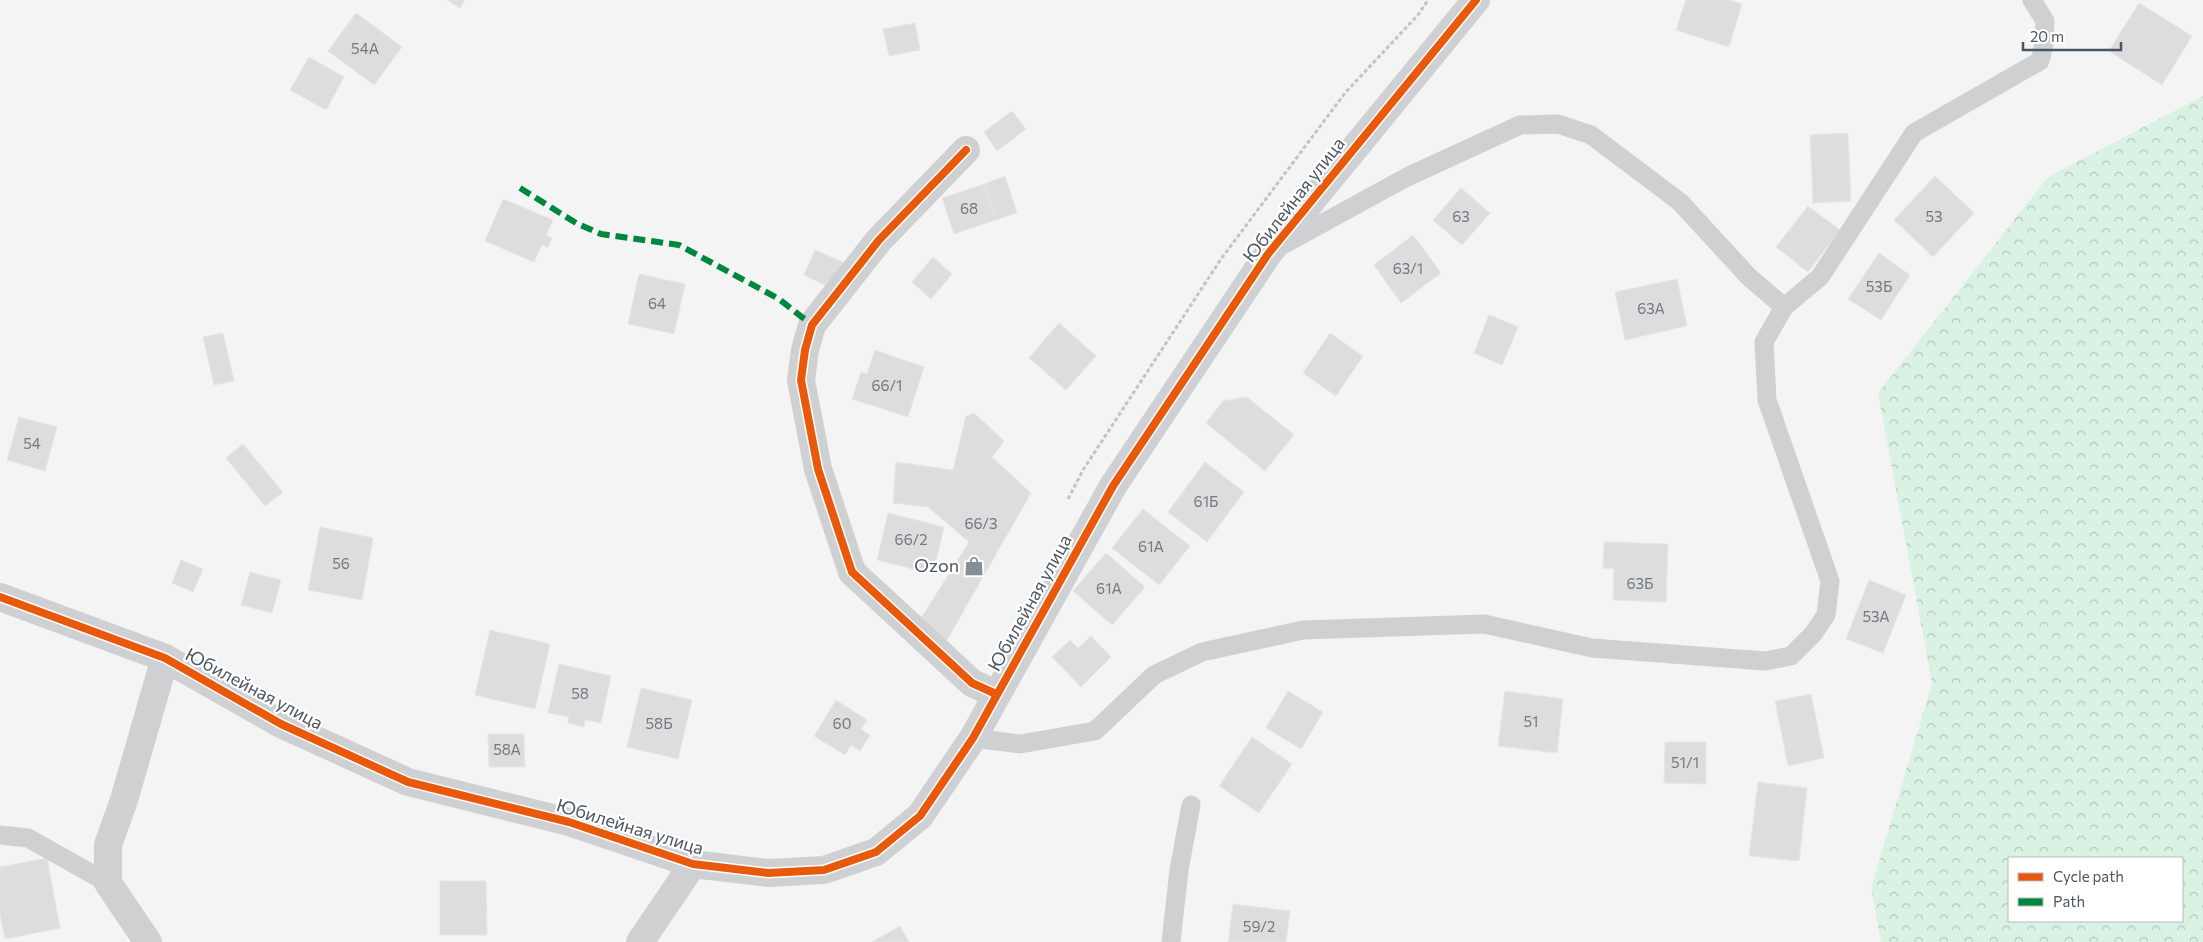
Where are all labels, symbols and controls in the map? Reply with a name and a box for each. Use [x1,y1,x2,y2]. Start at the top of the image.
scale bar [2023,20,2120,52]
text: 20 m [2030,27,2064,45]
house number: 54А [351,39,379,57]
street label: Юбилейная улица [1238,132,1349,266]
house number: 68 [960,199,978,217]
house number: 63 [1452,207,1470,225]
house number: 53 [1925,207,1943,225]
house number: 63/1 [1393,259,1423,277]
house number: 53Б [1866,277,1892,295]
house number: 64 [648,294,666,312]
house number: 63А [1637,299,1665,317]
house number: 66/1 [872,376,903,394]
house number: 54 [23,434,41,452]
house number: 61Б [1194,492,1218,510]
house number: 66/3 [964,514,998,532]
house number: 66/2 [895,530,927,548]
street label: Юбилейная улица [982,530,1076,675]
house number: 61А [1138,537,1164,555]
house number: 56 [332,554,350,572]
place label: Ozon [914,554,959,576]
shop icon: Ozon [963,555,985,577]
house number: 63Б [1626,574,1654,592]
house number: 61А [1096,579,1122,597]
house number: 53А [1862,607,1890,625]
street label: Юбилейная улица [182,643,327,734]
house number: 58 [571,684,589,702]
house number: 51 [1523,712,1539,730]
house number: 58Б [645,714,673,732]
house number: 60 [833,714,851,732]
house number: 58А [493,740,521,758]
house number: 51/1 [1671,753,1699,771]
street label: Юбилейная улица [554,793,707,859]
legend [2008,857,2183,922]
text: Cycle path [2053,867,2124,885]
text: Path [2053,892,2085,910]
house number: 59/2 [1243,917,1275,935]

